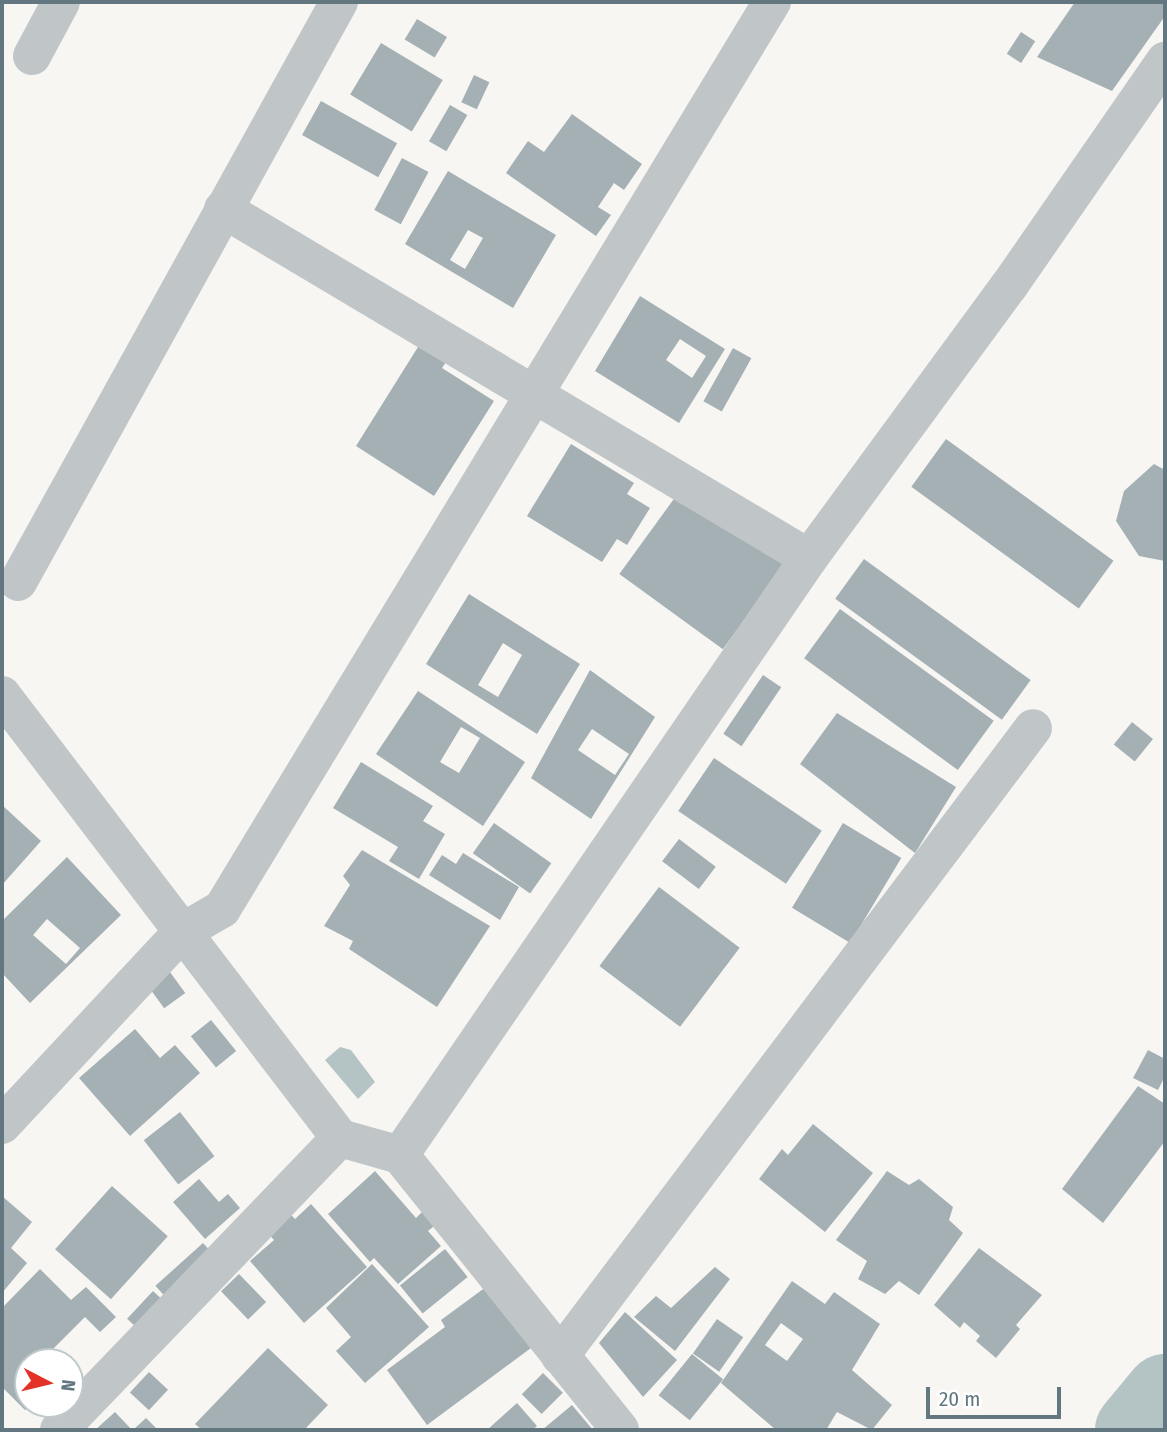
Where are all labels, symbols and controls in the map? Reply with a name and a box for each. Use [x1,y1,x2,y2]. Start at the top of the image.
north arrow [14,1348,84,1418]
scale bar [929,1372,1064,1416]
text: N [56,1378,80,1392]
text: 20 m [939,1386,980,1412]

